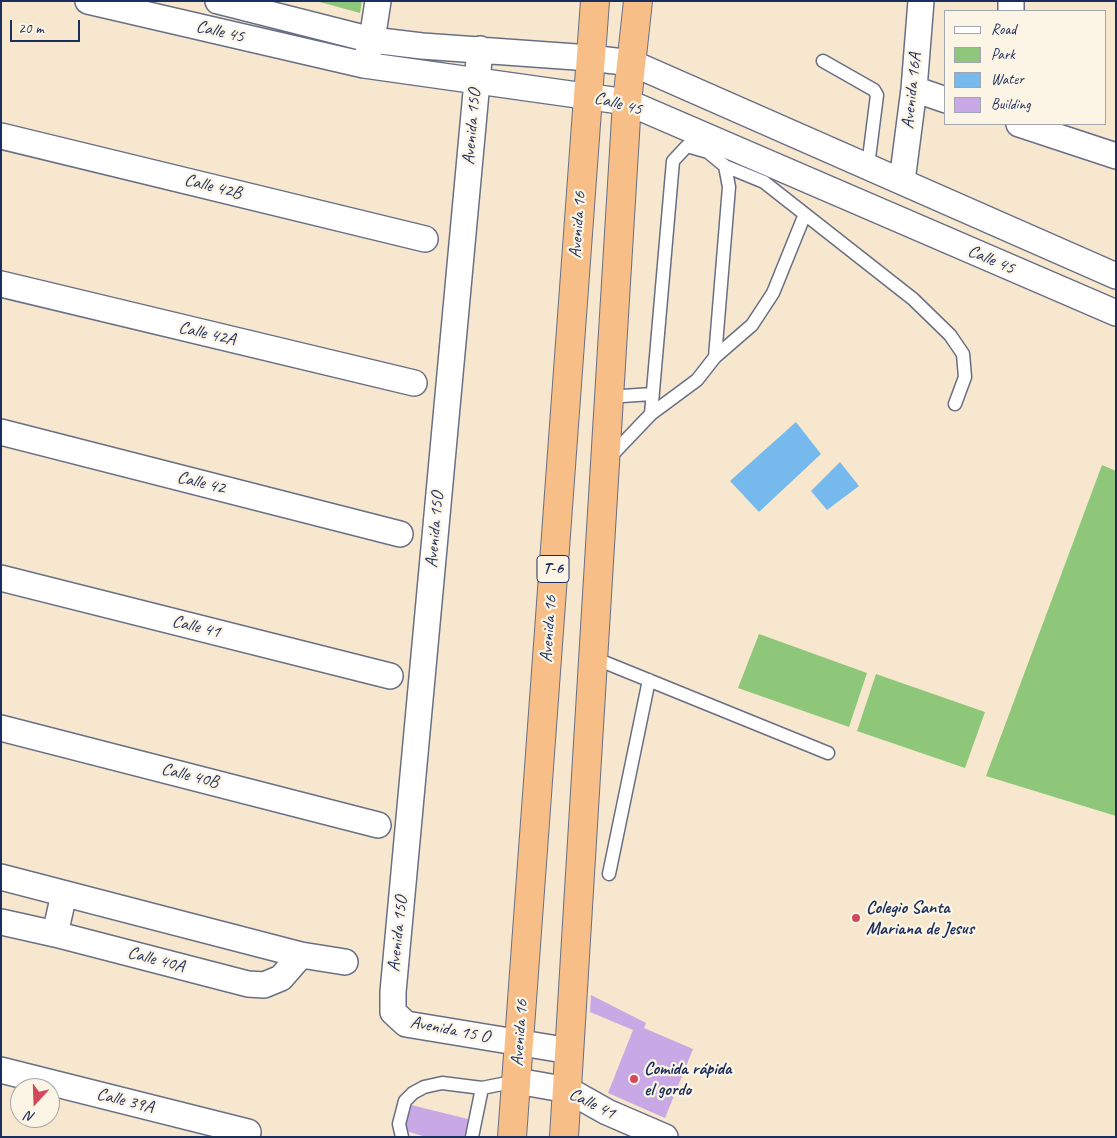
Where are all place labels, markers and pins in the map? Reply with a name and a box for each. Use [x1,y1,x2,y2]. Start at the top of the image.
place label: Colegio Santa Mariana de Jesus [866,897,974,940]
marker: Colegio Santa Mariana de Jesus [850,912,862,924]
place label: Comida rápida el gordo [644,1058,731,1100]
marker: Comida rápida el gordo [628,1073,640,1085]

